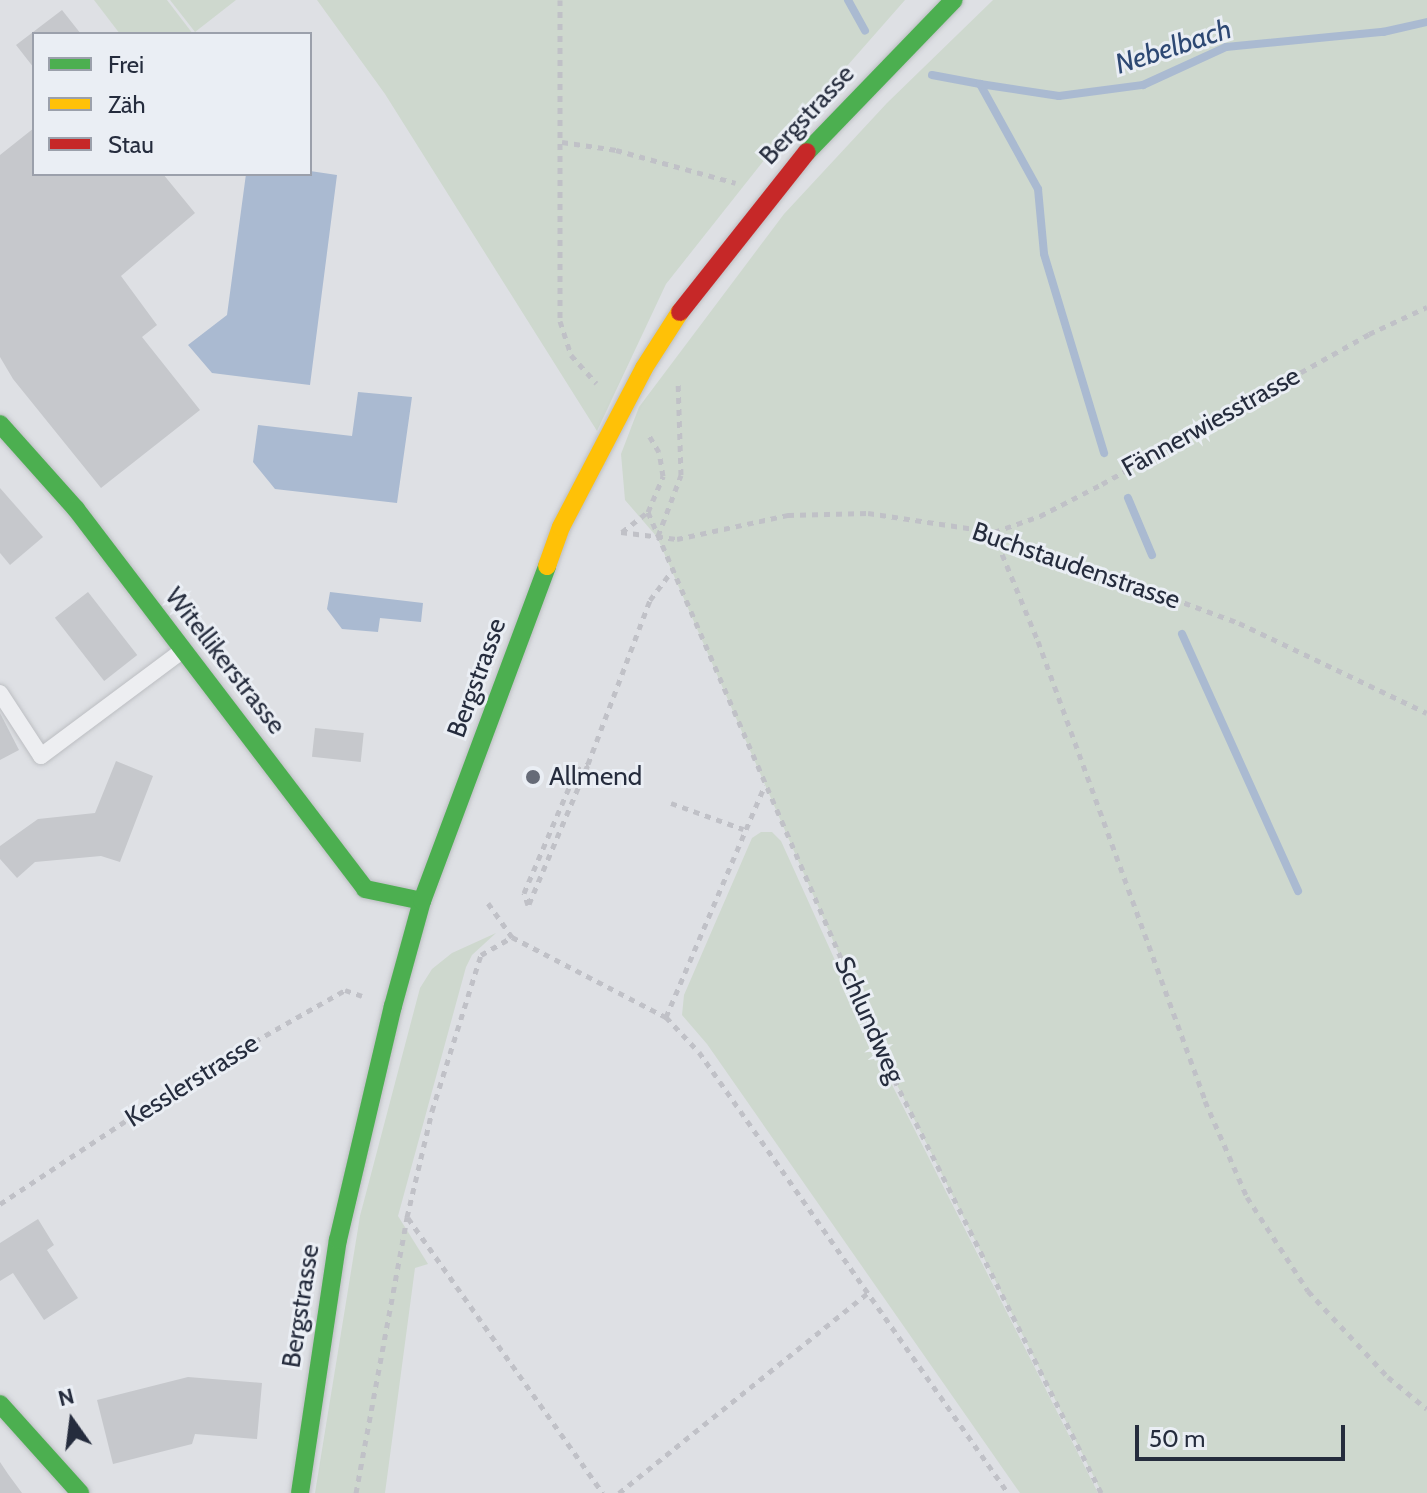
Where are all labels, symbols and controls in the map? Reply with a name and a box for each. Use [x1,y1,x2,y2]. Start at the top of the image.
water label: Nebelbach [1111,11,1235,81]
legend [32,32,312,176]
text: Frei [108,50,144,79]
street label: Bergstrasse [753,59,861,171]
text: Zäh [108,90,145,119]
text: Stau [108,130,154,159]
street label: Fännerwiesstrasse [1117,360,1305,484]
street label: Buchstaudenstrasse [968,516,1184,616]
street label: Witellikerstrasse [158,582,292,740]
street label: Bergstrasse [441,614,513,742]
place label: Allmend [549,761,642,793]
marker: Allmend [524,768,542,786]
street label: Schlundweg [827,952,911,1088]
street label: Kesslerstrasse [120,1028,264,1134]
street label: Bergstrasse [276,1242,326,1370]
north arrow [32,1381,112,1461]
text: N [55,1382,77,1412]
scale bar [1139,1409,1349,1459]
text: 50 m [1149,1424,1205,1453]

